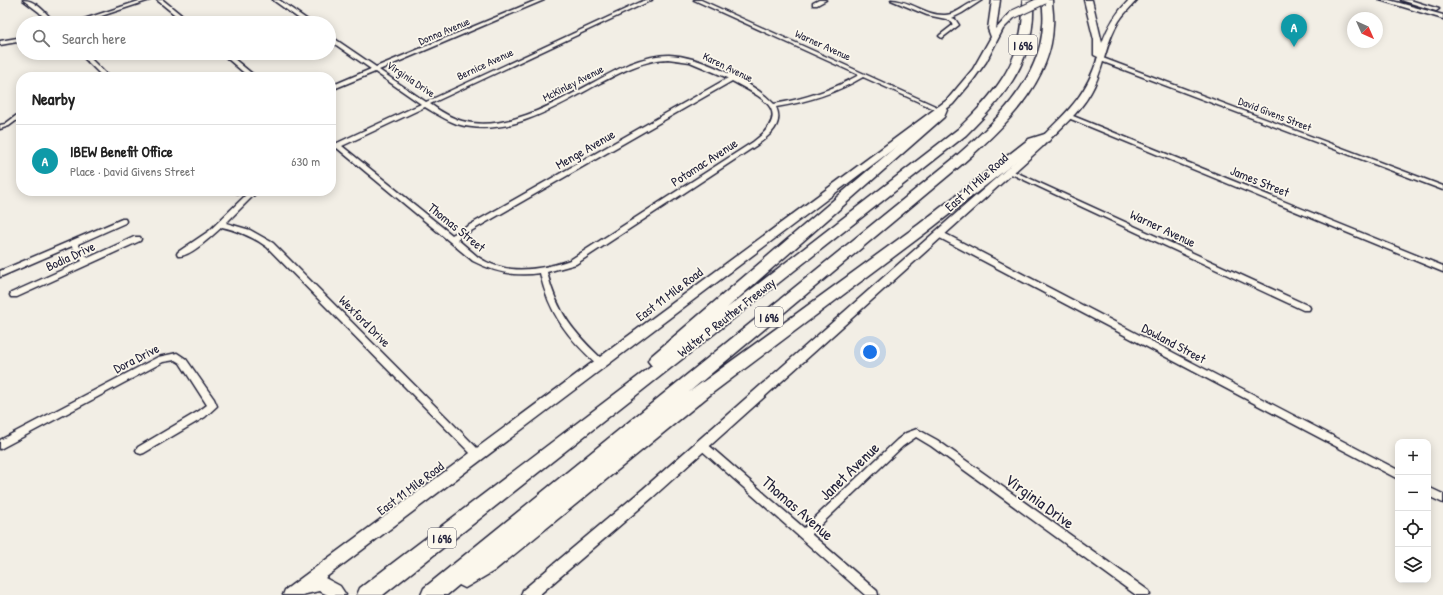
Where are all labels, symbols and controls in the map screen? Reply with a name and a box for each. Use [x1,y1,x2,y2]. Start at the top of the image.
north arrow [1347,12,1383,48]
street label: Donna Avenue [416,14,472,48]
pin: A [1281,14,1307,47]
search box [16,16,336,60]
icon: search [30,27,52,49]
street label: Warner Avenue [793,27,854,64]
text: Search here [62,28,126,49]
road number: I 696 [1009,35,1037,55]
street label: Bernice Avenue [455,45,516,83]
street label: Karen Avenue [701,49,756,85]
street label: Virginia Drive [384,58,438,101]
street label: McKinley Avenue [540,61,606,104]
text: Nearby [32,87,75,110]
street label: David Givens Street [1237,94,1314,134]
street label: Menge Avenue [552,125,618,173]
street label: Potomac Avenue [667,134,741,190]
text: IBEW Benefit Office [70,141,173,162]
street label: East 11 Mile Road [941,149,1011,215]
text: A [42,152,48,170]
text: 630 m [291,152,320,170]
street label: James Street [1228,161,1293,201]
text: Place · David Givens Street [70,162,195,180]
street label: Thomas Street [425,198,490,256]
street label: Warner Avenue [1127,205,1199,251]
street label: Bodia Drive [42,237,98,275]
street label: East 11 Mile Road [632,263,706,325]
street label: Walter P Reuther Freeway [673,273,779,361]
street label: Wexford Drive [335,291,395,351]
road number: I 696 [755,307,783,327]
street label: Dowland Street [1139,319,1210,368]
street label: Dora Drive [110,339,162,377]
your location [860,342,880,362]
street label: Janet Avenue [814,436,884,505]
map controls [1395,439,1431,583]
button: + [1395,439,1431,475]
street label: East 11 Mile Road [373,457,447,519]
street label: Virginia Drive [1001,468,1079,534]
street label: Thomas Avenue [757,471,839,546]
button: − [1395,475,1431,511]
button: locate [1395,511,1431,547]
road number: I 696 [428,528,456,548]
button: layers [1395,547,1431,583]

